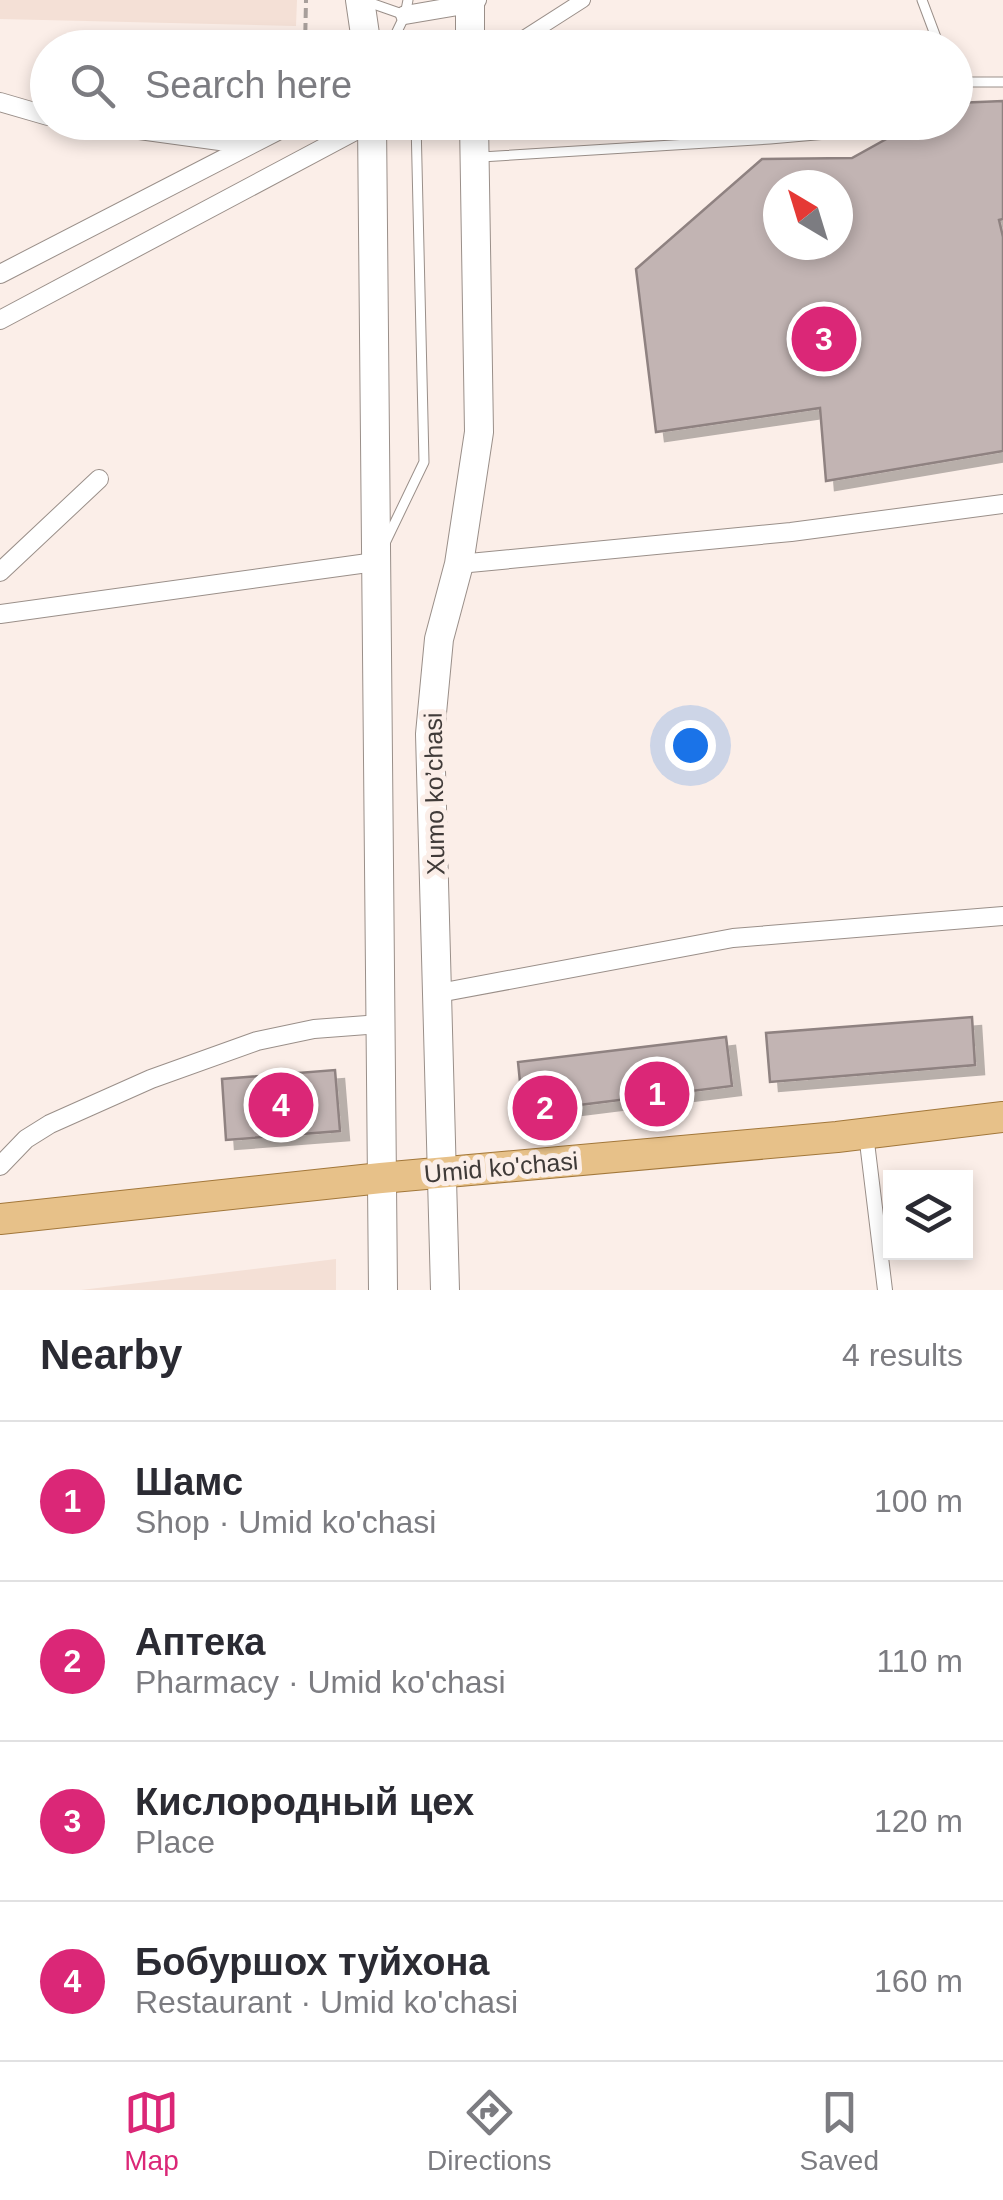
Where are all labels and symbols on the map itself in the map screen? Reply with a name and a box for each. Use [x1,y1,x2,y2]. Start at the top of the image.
north arrow [763,170,853,260]
pin: 3 [792,302,856,376]
street label: Xumo ko’chasi [419,712,449,876]
your location [665,720,716,771]
pin: 1 [624,1056,690,1132]
pin: 4 [248,1068,314,1142]
pin: 2 [512,1070,578,1146]
street label: Umid ko'chasi [423,1146,579,1188]

